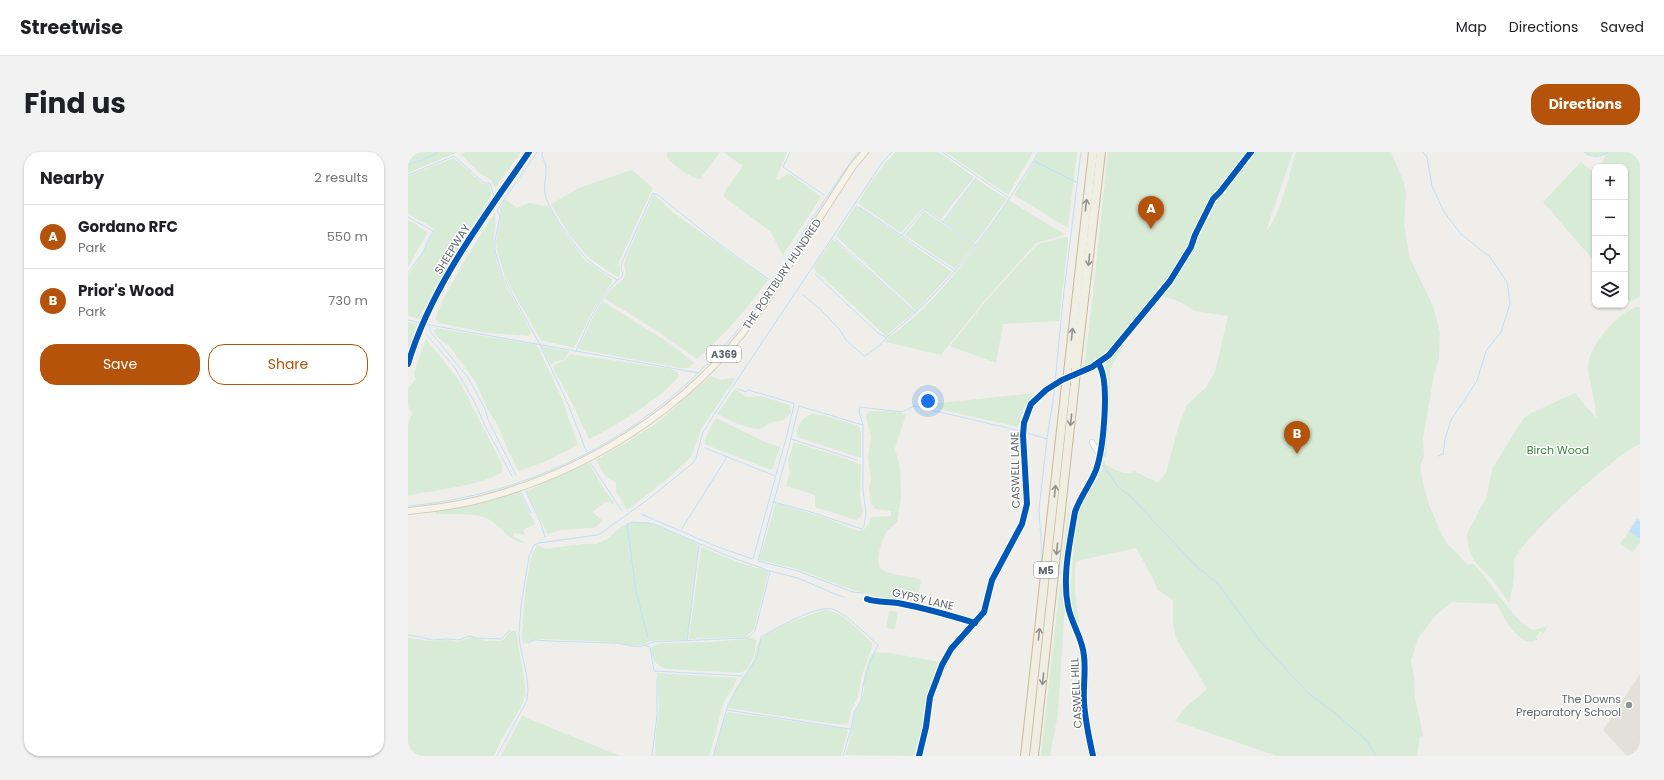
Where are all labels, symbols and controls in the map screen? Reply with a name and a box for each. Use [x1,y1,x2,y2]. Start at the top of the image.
text: Streetwise [20,14,123,41]
text: Map [1456,17,1487,37]
text: Directions [1509,17,1578,37]
text: Saved [1600,17,1644,37]
text: Find us [24,84,126,123]
button: Directions [1531,84,1640,125]
map controls [1592,164,1628,308]
button: + [1592,164,1628,200]
text: Nearby [40,166,104,190]
text: 2 results [314,168,368,187]
pin: A [1138,196,1164,229]
one-way arrow [1083,199,1090,212]
button: − [1592,200,1628,236]
street label: THE PORTBURY HUNDRED [739,215,825,333]
text: Gordano RFC [78,216,178,237]
street label: SHEEPWAY [430,220,474,277]
text: A [48,227,58,246]
text: 550 m [327,227,368,246]
button: locate [1592,236,1628,272]
text: Park [78,238,106,257]
one-way arrow [1085,253,1092,266]
button: layers [1592,272,1628,308]
text: Prior's Wood [78,280,174,301]
text: B [49,291,57,310]
text: 730 m [328,291,368,310]
text: Park [78,302,106,321]
one-way arrow [1068,328,1076,341]
button: Save [40,344,200,385]
button: Share [208,344,368,385]
road number: A369 [707,346,741,362]
your location [918,391,938,411]
one-way arrow [1067,413,1075,426]
pin: B [1284,421,1310,454]
street label: CASWELL LANE [1006,431,1024,509]
park label: Birch Wood [1527,442,1589,458]
one-way arrow [1051,485,1058,498]
one-way arrow [1053,542,1060,555]
road number: M5 [1034,562,1058,578]
street label: GYPSY LANE [891,584,955,614]
one-way arrow [1035,628,1043,641]
street label: CASWELL HILL [1066,657,1086,729]
one-way arrow [1039,672,1046,685]
place label: The Downs Preparatory School [1516,691,1621,720]
marker: The Downs Preparatory School [1624,700,1634,710]

